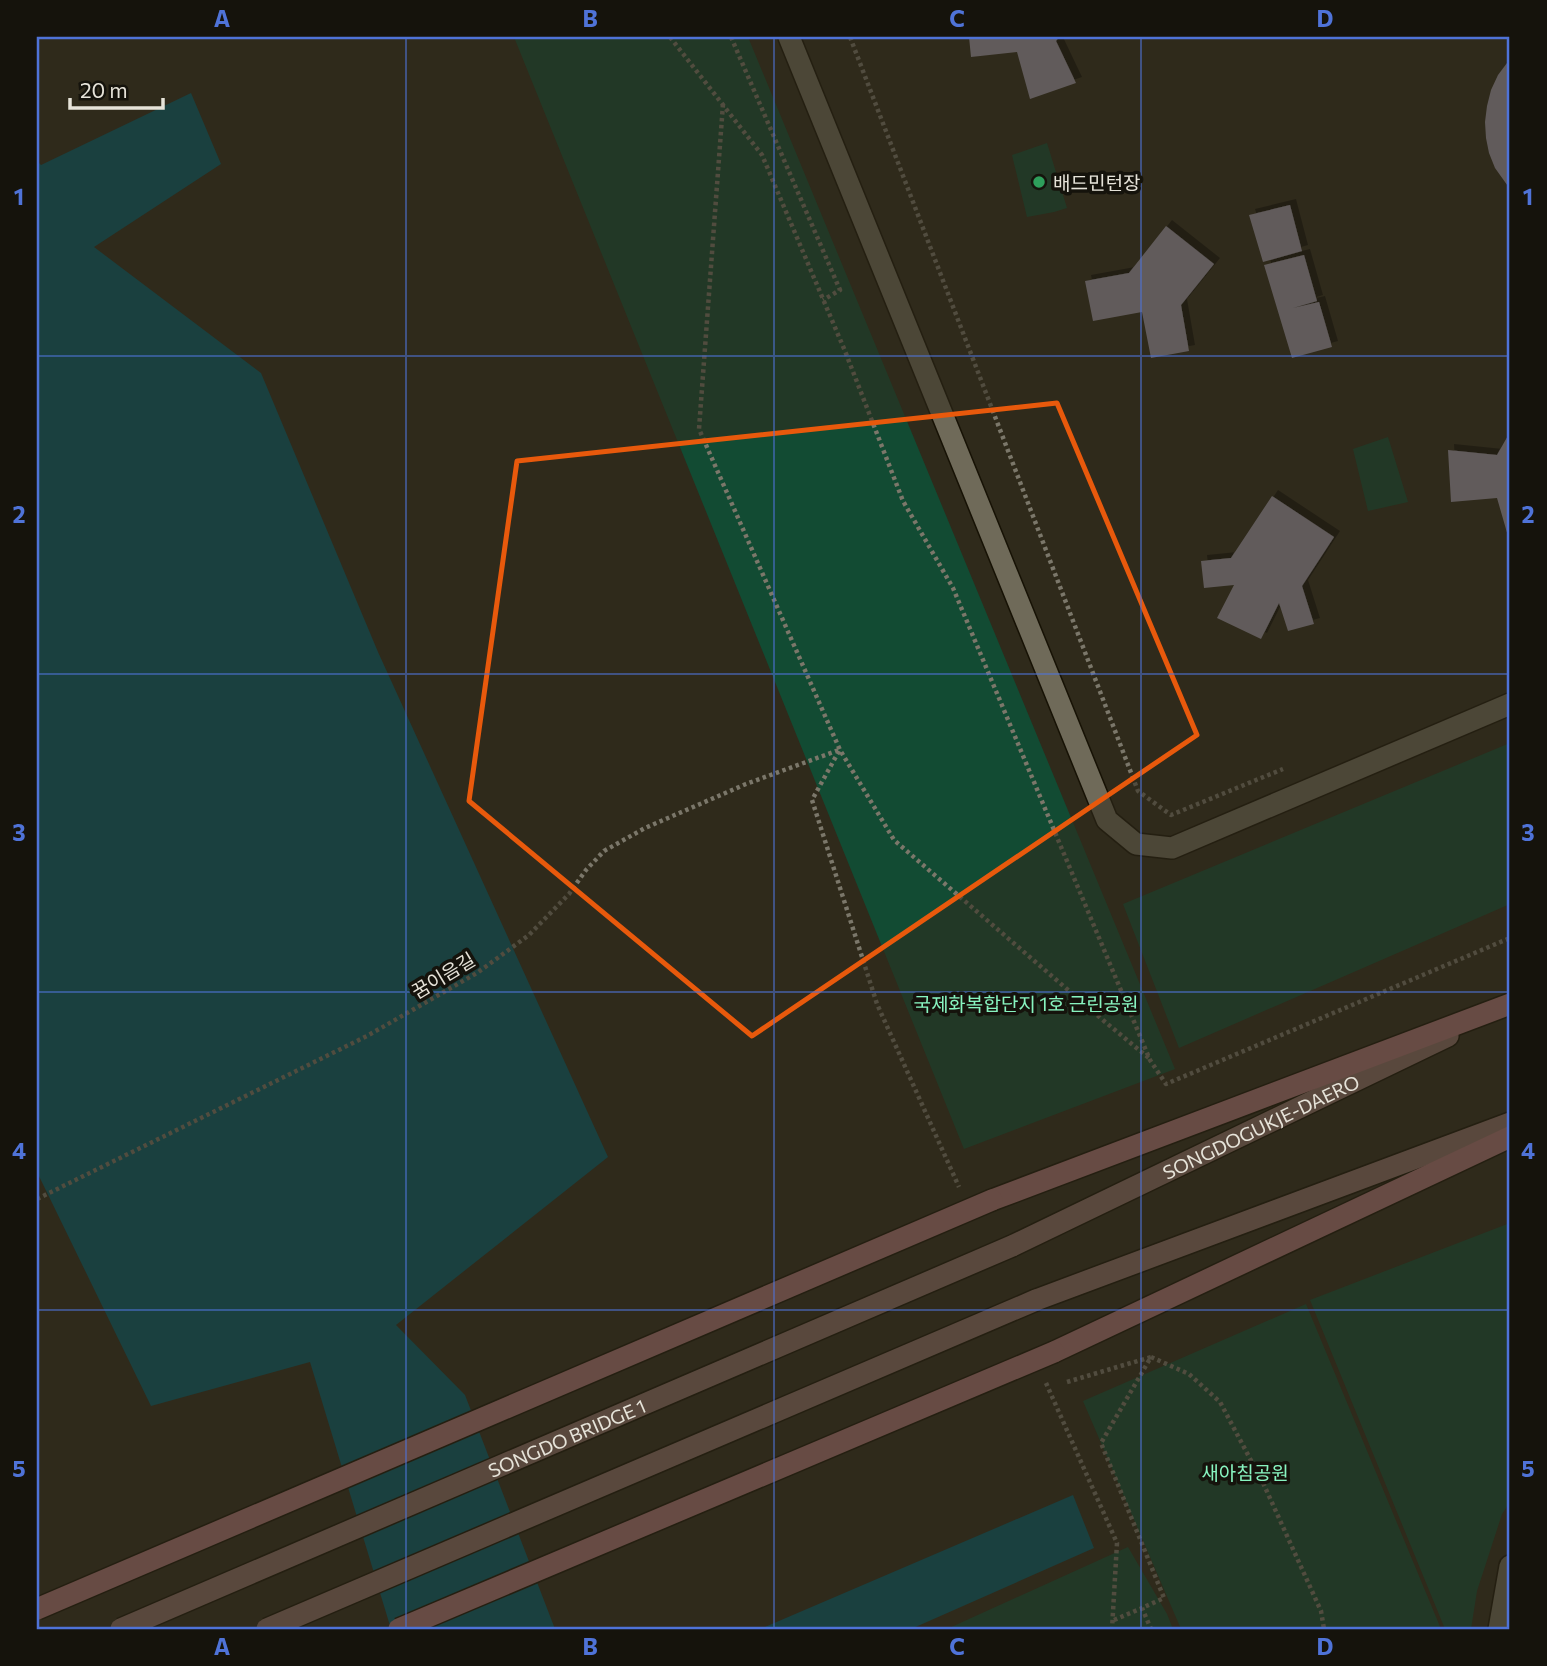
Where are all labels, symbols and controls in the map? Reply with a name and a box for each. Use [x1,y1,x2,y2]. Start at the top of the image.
text: A [214,4,231,32]
text: B [582,4,598,32]
text: C [949,4,965,32]
text: D [1317,4,1334,32]
scale bar [70,66,163,110]
text: 20 m [80,77,128,102]
place label: 배드민턴장 [1053,171,1140,194]
marker: 배드민턴장 [1031,174,1047,190]
text: 1 [14,182,24,210]
text: 1 [1523,182,1533,210]
text: 2 [12,500,26,528]
text: 2 [1521,500,1535,528]
text: 3 [12,818,26,846]
text: 3 [1521,818,1535,846]
street label: 꿈이음길 [407,947,479,1003]
park label: 국제화복합단지 1호 근린공원 [913,992,1139,1015]
street label: SONGDOGUKJE-DAERO [1158,1069,1363,1183]
text: 4 [12,1136,26,1164]
text: 4 [1521,1136,1535,1164]
street label: SONGDO BRIDGE 1 [484,1393,649,1481]
text: 5 [12,1454,26,1482]
text: 5 [1521,1454,1535,1482]
park label: 새아침공원 [1201,1461,1289,1484]
text: A [214,1632,231,1660]
text: B [582,1632,598,1660]
text: C [949,1632,965,1660]
text: D [1317,1632,1334,1660]

